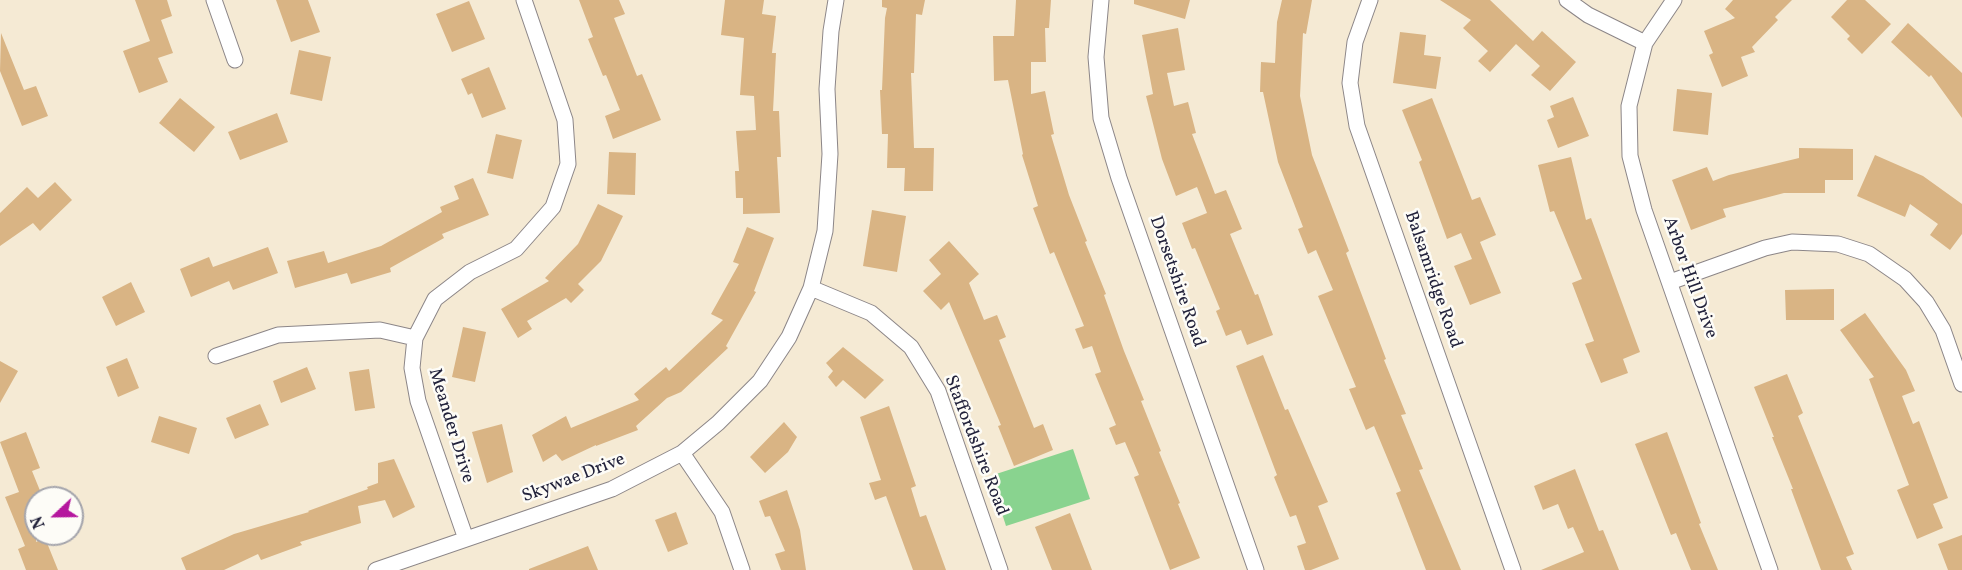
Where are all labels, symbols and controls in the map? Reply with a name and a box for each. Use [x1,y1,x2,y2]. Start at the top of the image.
street label: Balsamridge Road [1398,209,1466,351]
street label: Dorsetshire Road [1143,214,1209,350]
street label: Arbor Hill Drive [1657,214,1721,342]
street label: Meander Drive [422,366,478,486]
street label: Staffordshire Road [938,373,1012,519]
street label: Skywae Drive [519,449,629,509]
north arrow [24,486,84,546]
text: N [27,512,52,532]

